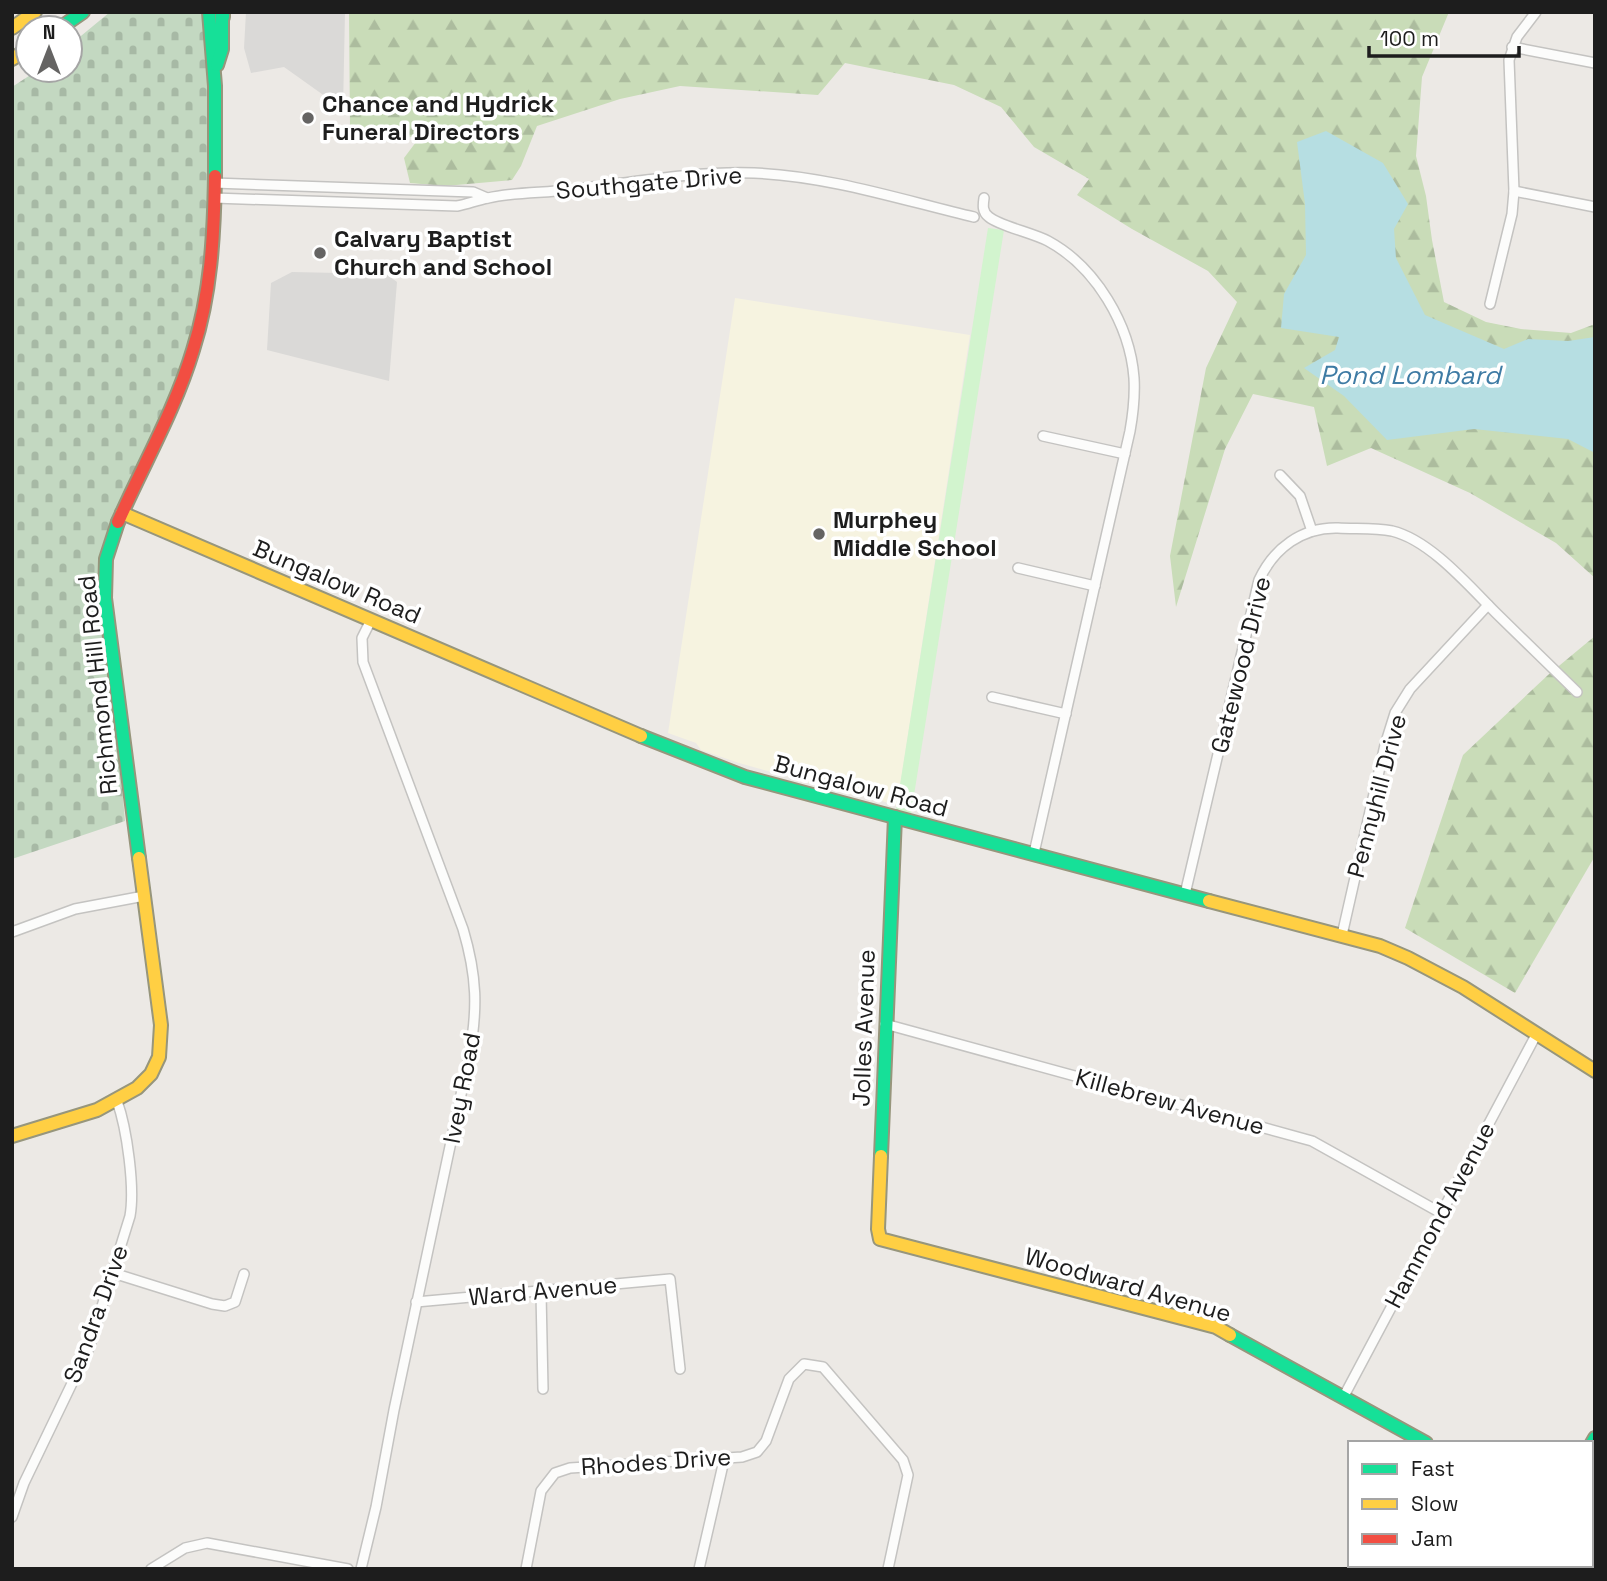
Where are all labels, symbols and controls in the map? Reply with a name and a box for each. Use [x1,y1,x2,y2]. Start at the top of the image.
north arrow [14,14,84,84]
scale bar [1369,14,1520,58]
text: N [43,20,55,45]
text: 100 m [1380,25,1439,52]
place label: Chance and Hydrick Funeral Directors [322,88,555,147]
marker: Chance and Hydrick Funeral Directors [300,110,316,126]
street label: Southgate Drive [555,159,743,206]
place label: Calvary Baptist Church and School [334,223,552,282]
marker: Calvary Baptist Church and School [312,245,328,261]
water label: Pond Lombard [1320,358,1504,392]
place label: Murphey Middle School [833,504,997,563]
marker: Murphey Middle School [811,526,827,542]
street label: Bungalow Road [249,532,426,631]
street label: Gatewood Drive [1204,573,1277,757]
street label: Richmond Hill Road [71,574,124,796]
street label: Pennyhill Drive [1340,711,1413,881]
street label: Bungalow Road [771,747,952,824]
street label: Jolles Avenue [845,949,882,1107]
street label: Ivey Road [436,1030,487,1146]
street label: Killebrew Avenue [1072,1061,1268,1142]
street label: Hammond Avenue [1377,1116,1502,1313]
street label: Sandra Drive [56,1240,135,1387]
street label: Woodward Avenue [1021,1240,1235,1329]
street label: Ward Avenue [467,1269,619,1312]
street label: Rhodes Drive [580,1441,732,1482]
legend [1348,1441,1593,1567]
text: Fast [1411,1455,1455,1482]
text: Slow [1411,1490,1459,1517]
text: Jam [1411,1525,1453,1552]

